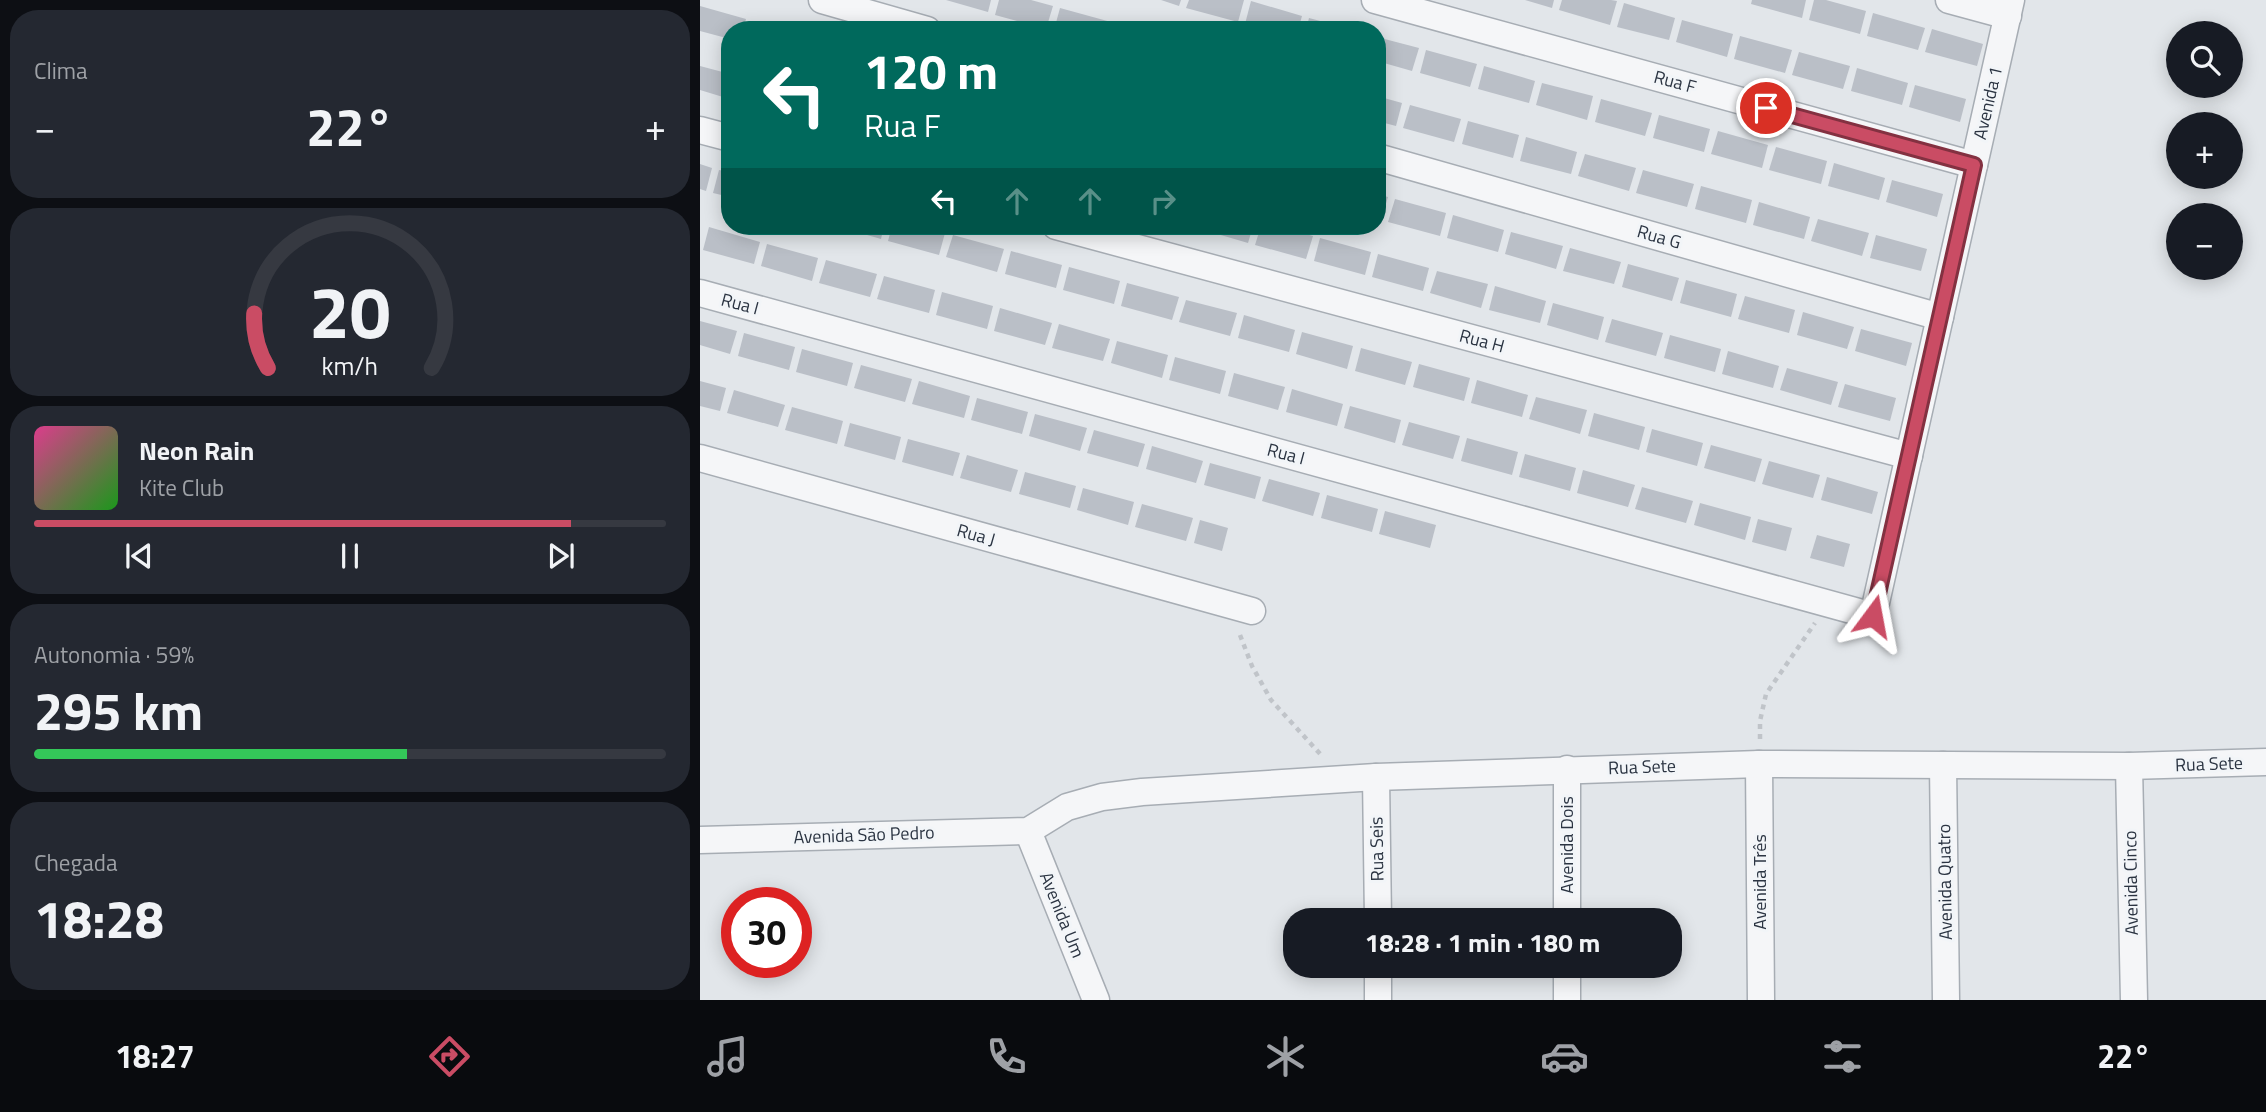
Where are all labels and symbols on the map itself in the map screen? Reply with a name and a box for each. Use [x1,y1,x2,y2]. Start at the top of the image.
street label: Rua F [1651,63,1699,100]
street label: Avenida 1 [1966,64,2009,142]
pin [1736,78,1796,138]
street label: Rua G [1634,217,1684,256]
street label: Rua I [718,286,762,321]
street label: Rua H [1457,322,1508,359]
street label: Rua I [1264,436,1308,471]
street label: Rua J [954,516,998,553]
position arrow [1836,579,1910,653]
street label: Rua Sete [2175,749,2243,778]
street label: Rua Sete [1608,752,1676,781]
street label: Avenida Dois [1553,796,1580,894]
street label: Rua Seis [1362,816,1391,882]
street label: Avenida São Pedro [793,819,935,850]
street label: Avenida Quatro [1930,824,1959,940]
street label: Avenida Cinco [2116,830,2145,936]
street label: Avenida Três [1746,834,1773,930]
street label: Avenida Um [1033,868,1092,962]
speed limit sign: 30 [721,887,812,978]

